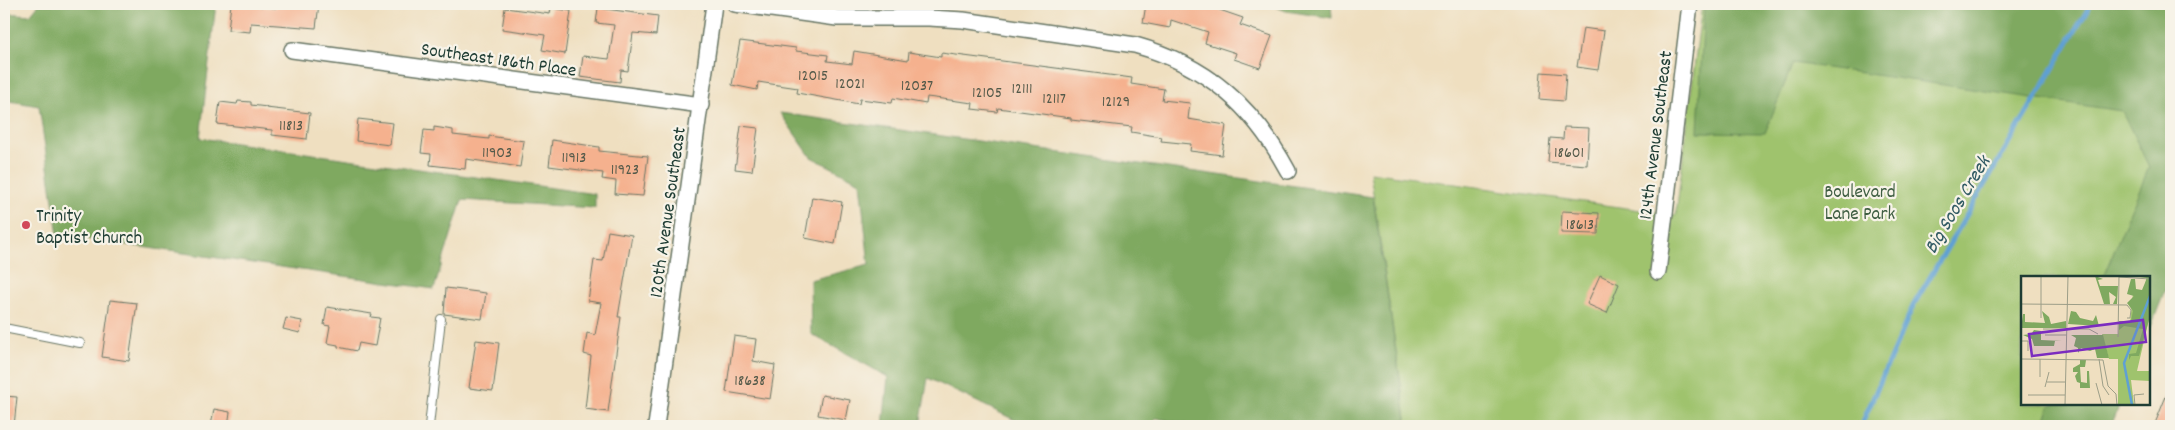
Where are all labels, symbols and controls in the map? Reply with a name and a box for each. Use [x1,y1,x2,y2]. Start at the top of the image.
street label: Southeast 186th Place [419,37,578,86]
street label: 124th Avenue Southeast [1634,50,1681,221]
house number: 12015 [798,65,828,88]
house number: 12021 [835,73,865,96]
house number: 12037 [901,75,933,98]
house number: 12111 [1011,78,1033,101]
house number: 12105 [972,82,1002,105]
house number: 12117 [1042,88,1066,111]
house number: 12129 [1102,91,1130,114]
house number: 11813 [279,115,303,138]
street label: 120th Avenue Southeast [644,125,695,300]
house number: 11903 [482,142,512,165]
house number: 18601 [1554,142,1584,165]
house number: 11913 [562,147,586,170]
water label: Big Soos Creek [1918,150,2000,260]
house number: 11923 [611,159,639,182]
park label: Boulevard Lane Park [1824,180,1896,229]
place label: Trinity Baptist Church [36,204,142,253]
house number: 18613 [1566,214,1594,237]
marker: Trinity Baptist Church [20,219,32,231]
inset map [2021,276,2150,405]
house number: 18638 [734,370,766,393]

